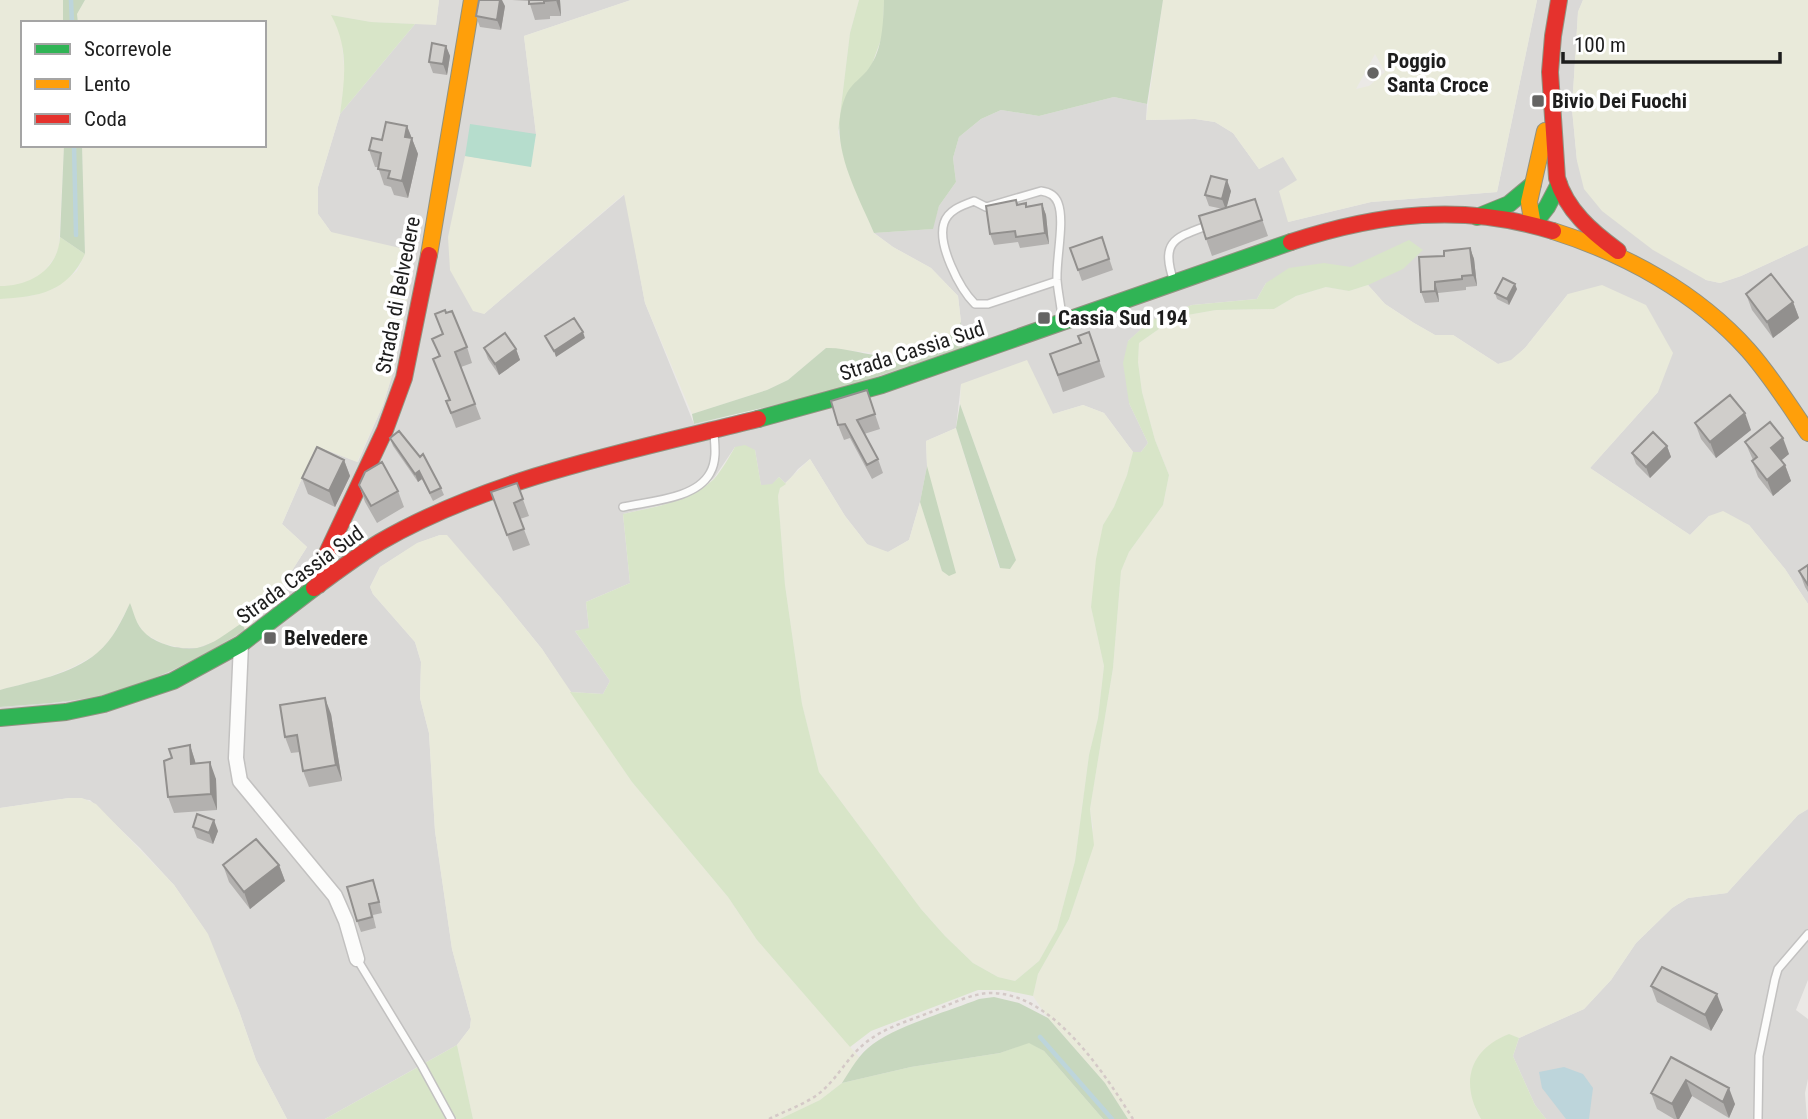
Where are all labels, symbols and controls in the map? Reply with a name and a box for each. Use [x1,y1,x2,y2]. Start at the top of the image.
legend [21,21,266,147]
scale bar [1563,21,1780,65]
text: 100 m [1574,33,1626,57]
text: Scorrevole [84,37,172,61]
place label: Poggio Santa Croce [1387,49,1488,97]
marker: Poggio Santa Croce [1365,65,1381,81]
text: Lento [84,72,131,96]
place label: Bivio Dei Fuochi [1552,89,1687,113]
marker: Bivio Dei Fuochi [1530,93,1546,109]
text: Coda [84,107,127,131]
street label: Strada di Belvedere [371,214,425,376]
place label: Cassia Sud 194 [1058,306,1188,330]
marker: Cassia Sud 194 [1036,310,1052,326]
street label: Strada Cassia Sud [837,316,987,386]
street label: Strada Cassia Sud [232,521,368,629]
place label: Belvedere [284,626,368,650]
marker: Belvedere [262,630,278,646]

